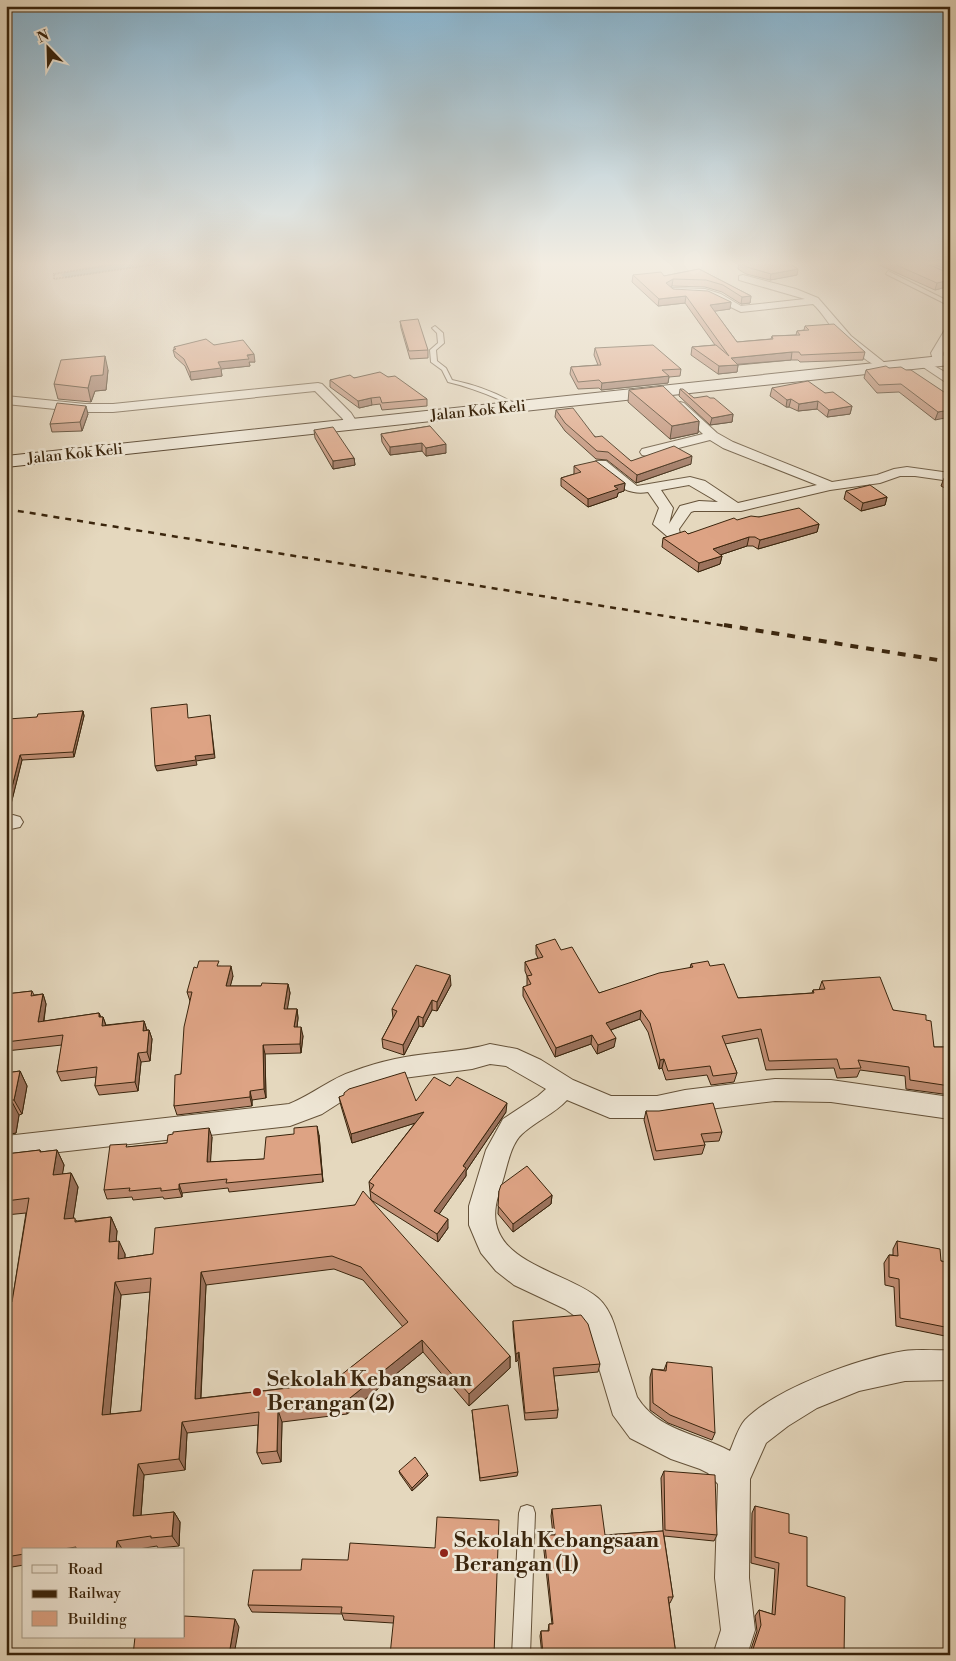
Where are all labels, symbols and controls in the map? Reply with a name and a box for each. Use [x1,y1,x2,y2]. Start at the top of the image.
north arrow [22,22,72,72]
text: N [35,27,52,47]
street label: Jalan Kok Keli [428,397,527,426]
street label: Jalan Kok Keli [25,440,124,469]
place label: Sekolah Kebangsaan Berangan (2) [267,1367,472,1417]
marker: Sekolah Kebangsaan Berangan (2) [251,1386,263,1398]
place label: Sekolah Kebangsaan Berangan (1) [454,1528,659,1578]
marker: Sekolah Kebangsaan Berangan (1) [438,1547,450,1559]
legend [22,1548,185,1638]
text: Road [68,1560,103,1579]
text: Railway [68,1584,122,1603]
text: Building [67,1610,127,1629]

